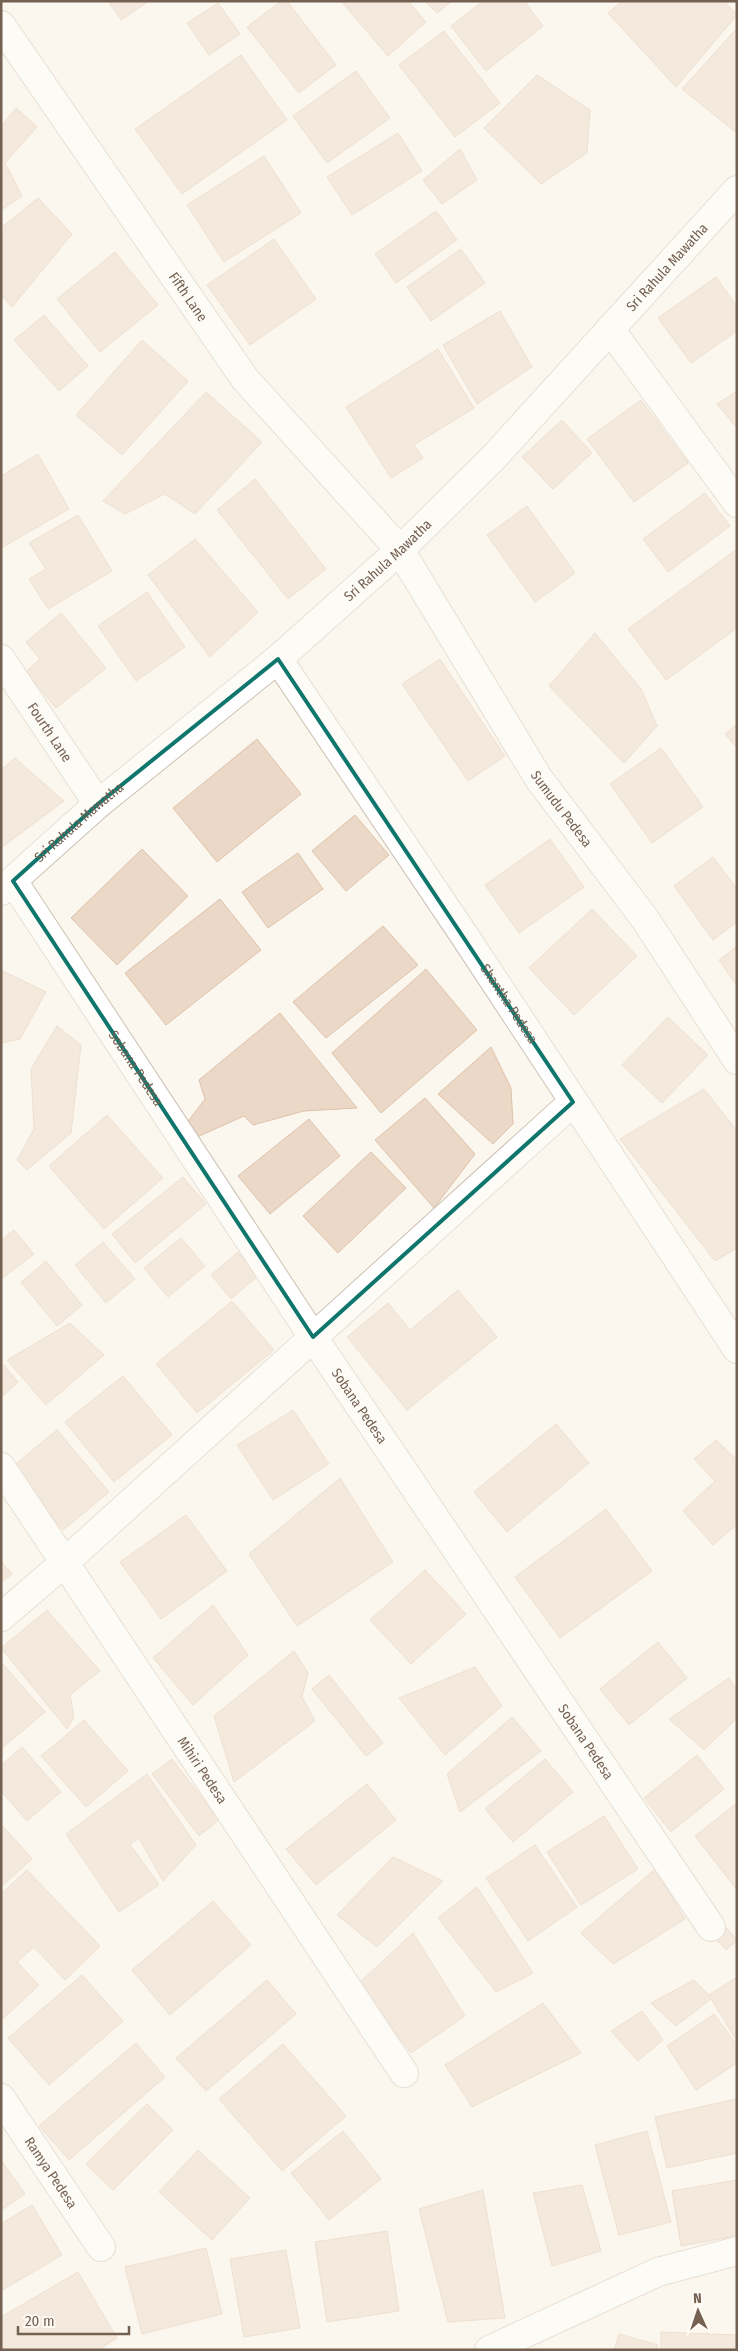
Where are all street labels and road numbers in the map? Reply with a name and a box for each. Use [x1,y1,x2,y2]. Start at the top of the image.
street label: Sri Rahula Mawatha [622,220,711,315]
street label: Fifth Lane [165,269,211,325]
street label: Sri Rahula Mawatha [340,515,435,605]
street label: Fourth Lane [24,699,76,765]
street label: Sumudu Pedesa [527,767,596,851]
street label: Sri Rahula Mawatha [31,778,127,866]
street label: Shantha Pedesa [477,961,542,1047]
street label: Sobana Pedesa [105,1027,167,1109]
street label: Sobana Pedesa [328,1365,391,1447]
street label: Sobana Pedesa [555,1701,617,1783]
street label: Mihiri Pedesa [174,1733,231,1807]
street label: Ramya Pedesa [21,2134,81,2212]

